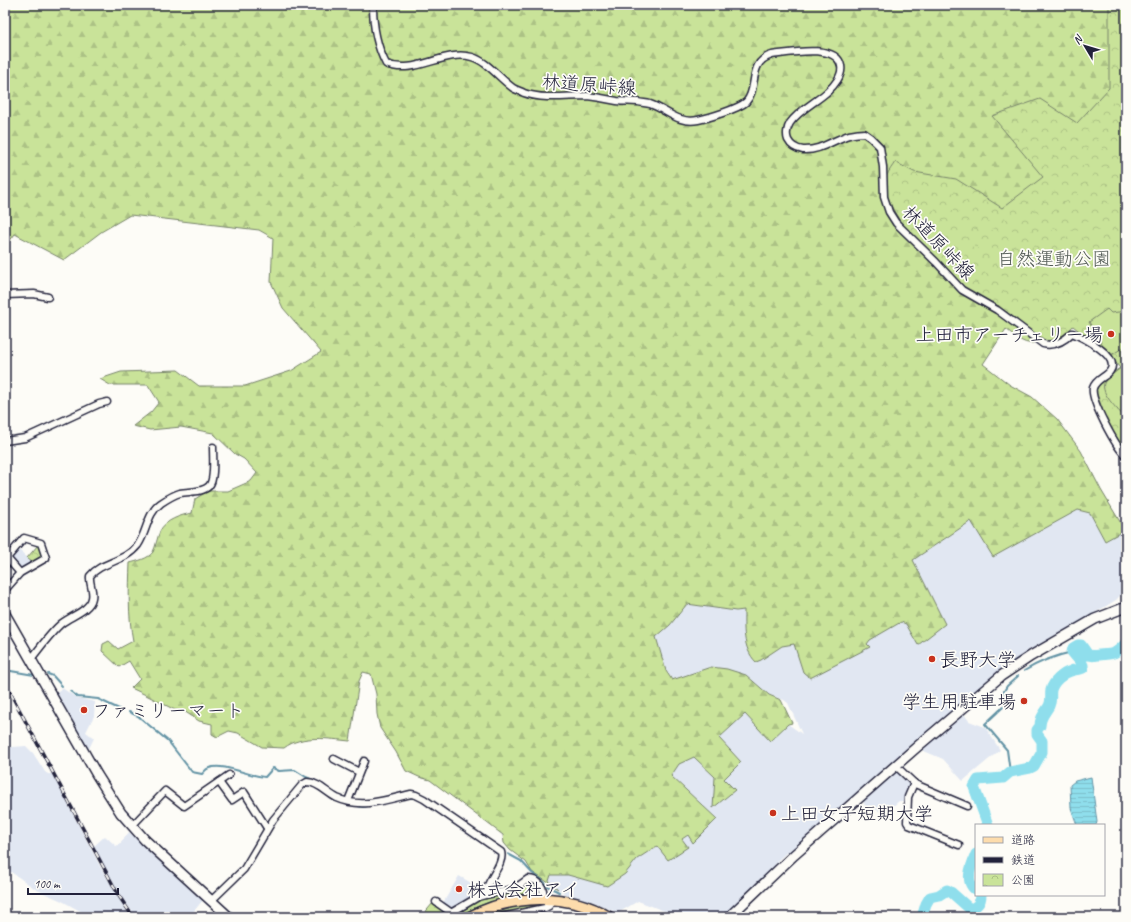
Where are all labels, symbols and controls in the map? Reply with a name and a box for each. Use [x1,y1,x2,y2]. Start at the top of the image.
north arrow [1065,26,1105,66]
text: N [1070,31,1086,47]
street label: 林道原峠線 [541,70,637,100]
street label: 林道原峠線 [897,200,980,285]
park label: 自然運動公園 [997,247,1111,271]
place label: 上田市アーチェリー場 [916,323,1103,347]
marker: 上田市アーチェリー場 [1106,329,1116,339]
place label: 長野大学 [940,648,1016,672]
marker: 長野大学 [927,654,937,664]
place label: 学生用駐車場 [902,690,1016,714]
marker: 学生用駐車場 [1019,696,1029,706]
place label: ファミリーマート [92,699,244,723]
marker: ファミリーマート [79,705,89,715]
place label: 上田女子短期大学 [781,802,933,826]
marker: 上田女子短期大学 [768,808,778,818]
legend [975,824,1105,896]
text: 道路 [1011,832,1035,848]
text: 鉄道 [1011,852,1035,868]
scale bar [28,870,118,896]
text: 公園 [1011,872,1035,888]
text: 100 m [34,876,61,892]
place label: 株式会社アイ [467,878,580,902]
marker: 株式会社アイ [454,884,464,894]

